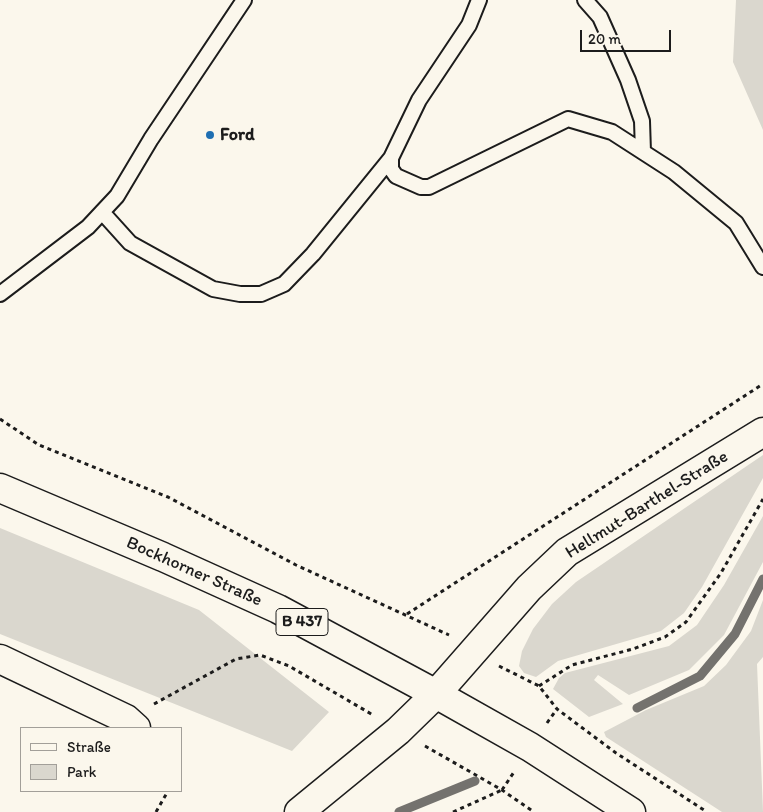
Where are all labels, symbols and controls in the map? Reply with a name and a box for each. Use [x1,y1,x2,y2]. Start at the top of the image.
scale bar [583,20,674,52]
text: 20 m [588,30,621,48]
place label: Ford [220,124,255,146]
marker: Ford [204,129,216,141]
street label: Hellmut-Barthel-Straße [562,446,732,564]
street label: Bockhorner Straße [123,532,265,612]
road number: B 437 [276,608,328,636]
legend [20,727,182,792]
text: Straße [67,738,111,756]
text: Park [67,763,97,781]

